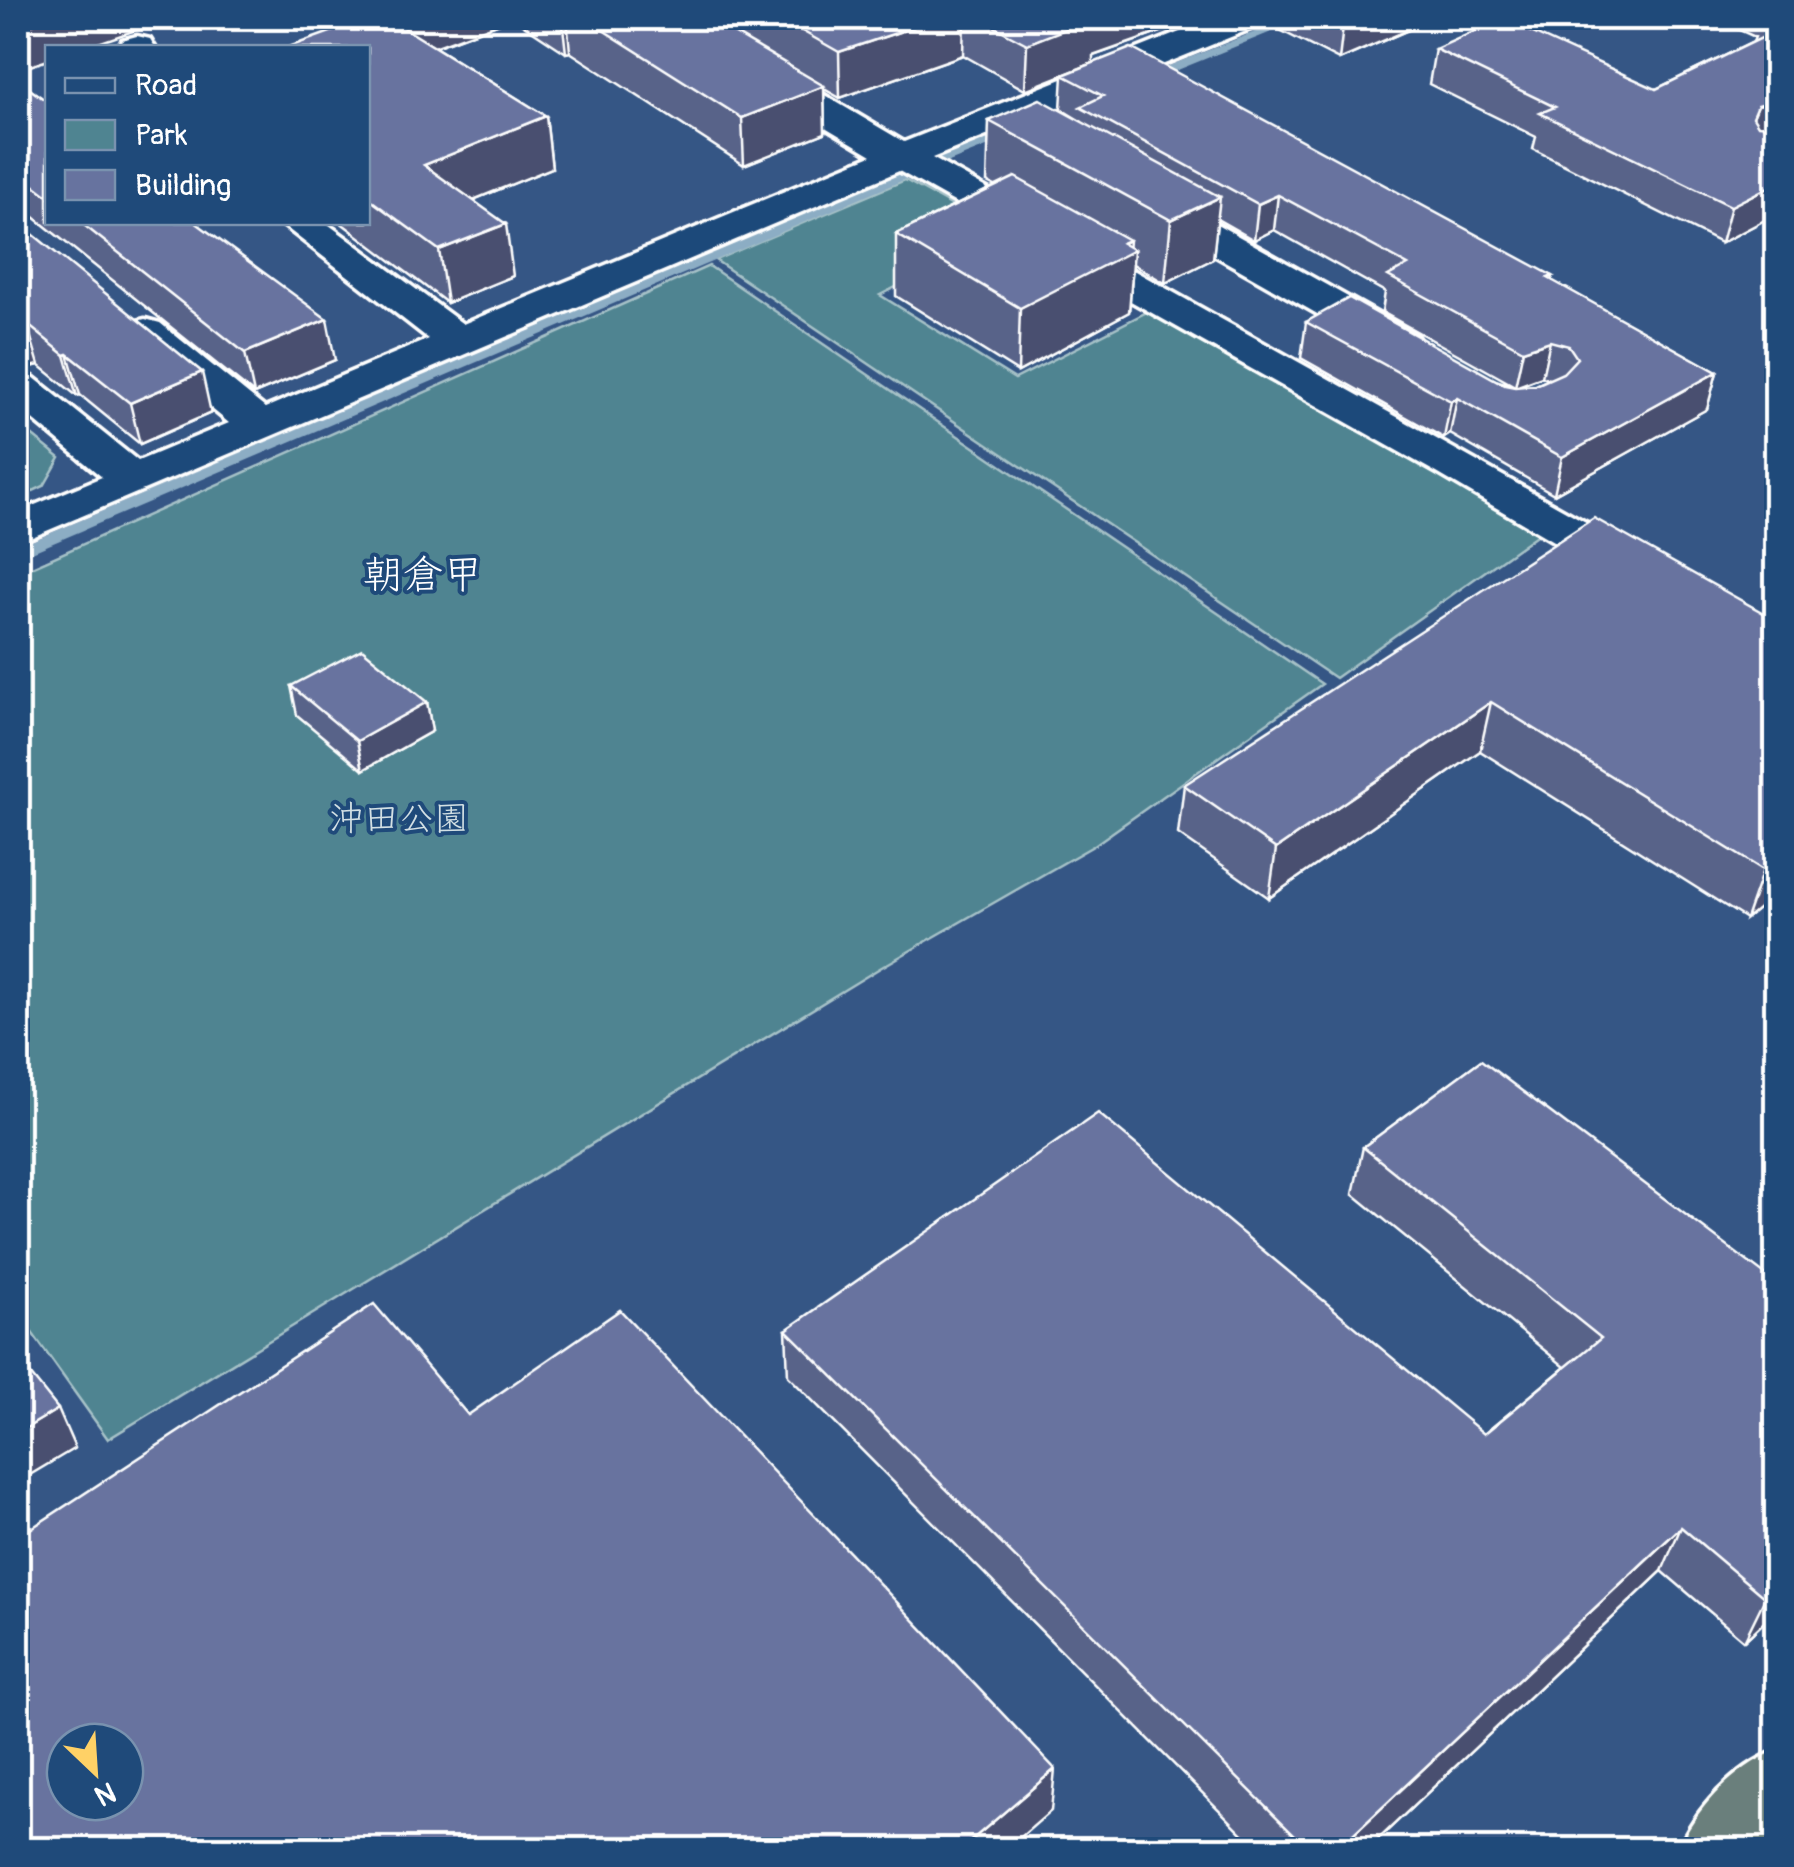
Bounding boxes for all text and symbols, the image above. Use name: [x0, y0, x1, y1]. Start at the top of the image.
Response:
legend: [45, 45, 370, 225]
text: Road: [135, 67, 197, 104]
text: Park: [135, 117, 188, 154]
text: Building: [135, 167, 231, 204]
district label: 朝倉甲: [363, 551, 483, 600]
park label: 沖田公園: [329, 797, 469, 841]
north arrow: [45, 1722, 145, 1822]
text: N: [89, 1773, 121, 1813]

